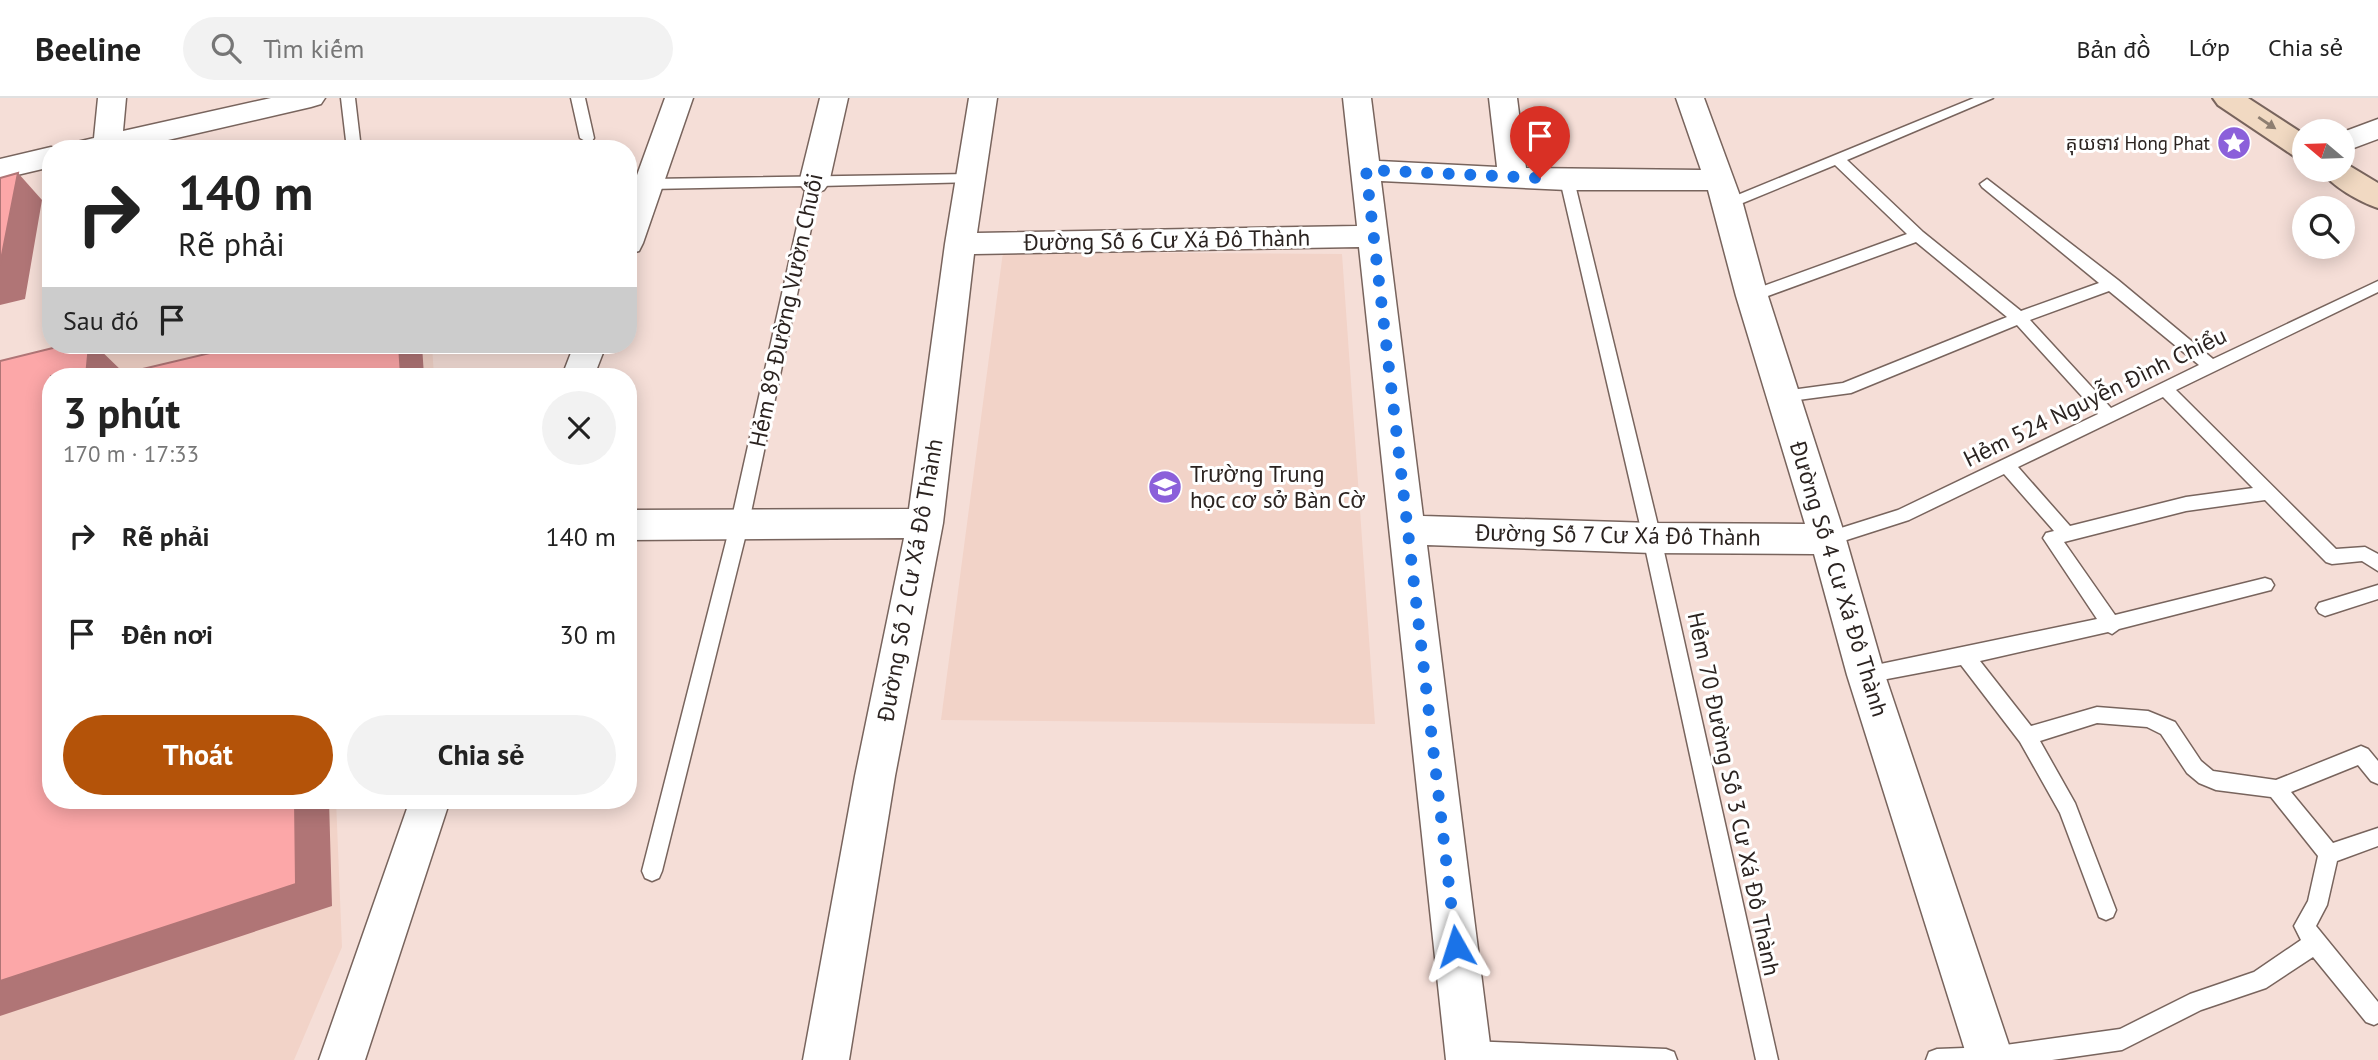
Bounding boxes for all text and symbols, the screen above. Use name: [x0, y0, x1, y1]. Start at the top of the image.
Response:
search box: [183, 17, 673, 80]
text: Beeline: [35, 27, 141, 70]
icon: search: [207, 29, 245, 67]
text: Tìm kiếm: [263, 32, 364, 65]
text: Lớp: [2189, 32, 2230, 63]
text: Chia sẻ: [2268, 32, 2343, 63]
text: Bản đồ: [2076, 34, 2151, 65]
pin: [1510, 106, 1570, 178]
one-way arrow: [2258, 116, 2276, 130]
icon: arrive: [1521, 117, 1559, 155]
north arrow: [2292, 119, 2356, 182]
map controls: [2292, 119, 2355, 259]
place icon: គុយទាវ Hong Phat: [2215, 124, 2253, 162]
place label: គុយទាវ Hong Phat: [2066, 131, 2211, 156]
text: 140 m: [178, 160, 313, 224]
icon: right: [63, 168, 154, 259]
street label: Hẻm 89 Đường Vườn Chuối: [742, 170, 829, 449]
button: search: [2292, 196, 2355, 259]
text: Rẽ phải: [178, 223, 285, 265]
street label: Đường Số 6 Cư Xá Đô Thành: [1022, 223, 1311, 257]
icon: arrive: [153, 301, 191, 339]
text: Sau đó: [63, 304, 139, 337]
street label: Hẻm 524 Nguyễn Ðình Chiểu: [1958, 320, 2231, 473]
text: 3 phút: [63, 385, 180, 440]
button: close: [542, 391, 616, 465]
street label: Ðường Số 2 Cư Xá Đô Thành: [870, 436, 949, 725]
street label: Ðường Số 4 Cư Xá Đô Thành: [1783, 437, 1895, 720]
text: 170 m · 17:33: [63, 439, 199, 468]
place label: Trường Trung học cơ sở Bàn Cờ: [1190, 459, 1366, 514]
school or university icon: Trường Trung học cơ sở Bàn Cờ: [1146, 468, 1184, 506]
icon: right: [63, 517, 101, 555]
street label: Đường Số 7 Cư Xá Đô Thành: [1474, 517, 1761, 551]
text: Rẽ phải: [122, 520, 209, 553]
text: 140 m: [545, 520, 616, 553]
street label: Hẻm 70 Ðường Số 3 Cư Xá Đô Thành: [1682, 609, 1787, 978]
icon: arrive: [63, 615, 101, 653]
text: Đến nơi: [122, 618, 213, 651]
text: 30 m: [560, 618, 616, 651]
button: Thoát: [63, 715, 333, 795]
button: Chia sẻ: [347, 715, 616, 795]
position arrow: [1419, 909, 1493, 983]

